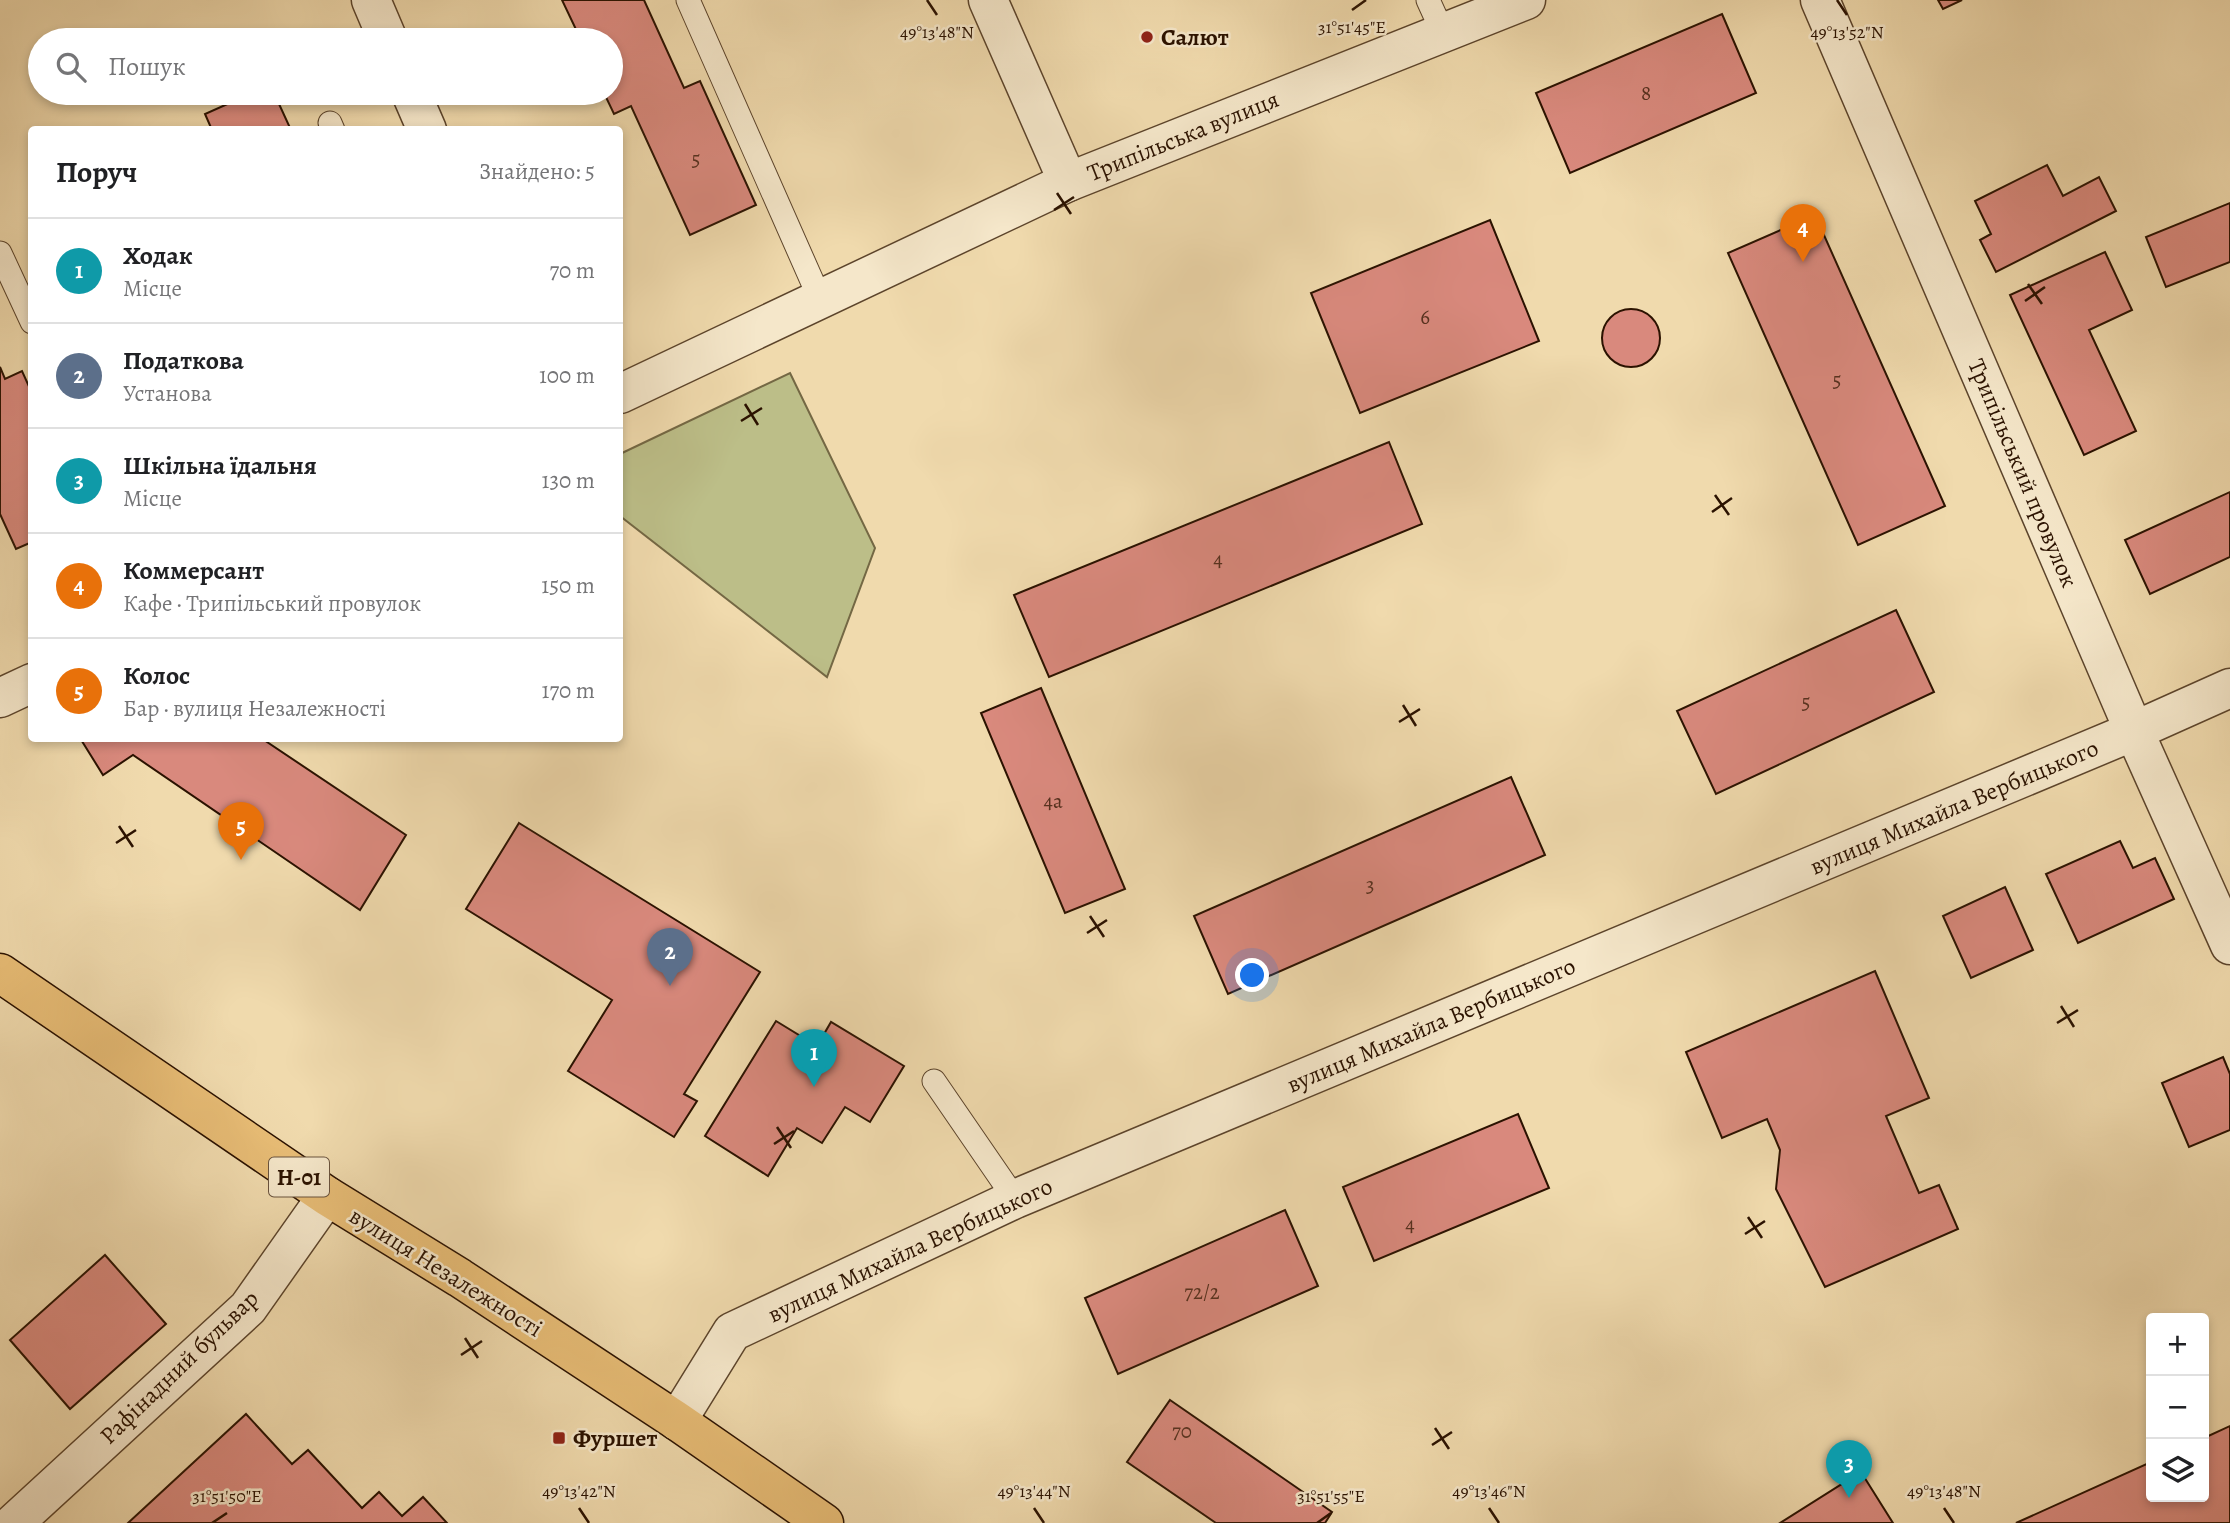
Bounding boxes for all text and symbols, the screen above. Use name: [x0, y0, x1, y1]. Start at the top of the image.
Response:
text: 31°51'45"E: [1318, 15, 1386, 39]
text: 49°13'48"N: [900, 20, 974, 44]
text: 49°13'52"N: [1810, 20, 1884, 44]
place label: Салют: [1161, 21, 1229, 53]
search box: [28, 28, 623, 105]
marker: Салют: [1139, 29, 1155, 45]
icon: search: [52, 48, 90, 86]
text: Пошук: [108, 49, 186, 84]
house number: 8: [1641, 79, 1651, 107]
street label: Трипільська вулиця: [1083, 83, 1283, 189]
house number: 5: [691, 145, 701, 173]
text: Поруч: [56, 152, 137, 192]
text: Знайдено: 5: [479, 156, 595, 187]
pin: 4: [1780, 204, 1826, 262]
text: Ходак: [123, 238, 193, 273]
text: 1: [75, 255, 83, 286]
text: 70 m: [549, 255, 595, 286]
text: Місце: [123, 273, 182, 304]
house number: 6: [1420, 303, 1430, 331]
text: Податкова: [123, 343, 244, 378]
street label: Трипільський провулок: [1960, 354, 2086, 592]
text: 2: [73, 360, 85, 391]
text: 100 m: [539, 360, 595, 391]
house number: 5: [1832, 366, 1842, 394]
text: Установа: [123, 378, 212, 409]
text: Шкільна їдальня: [123, 448, 317, 483]
text: 3: [74, 465, 84, 496]
text: 130 m: [542, 465, 595, 496]
text: Місце: [123, 483, 182, 514]
house number: 4: [1213, 545, 1223, 573]
text: Коммерсант: [123, 553, 264, 588]
text: 4: [74, 570, 84, 601]
text: 150 m: [541, 570, 595, 601]
text: Кафе · Трипільський провулок: [123, 588, 421, 619]
text: Колос: [123, 658, 190, 693]
text: 5: [74, 675, 84, 706]
text: 170 m: [542, 675, 595, 706]
house number: 5: [1801, 688, 1811, 716]
text: Бар · вулиця Незалежності: [123, 693, 386, 724]
street label: вулиця Михайла Вербицького: [1805, 732, 2103, 882]
house number: 4а: [1043, 787, 1063, 815]
pin: 5: [218, 802, 264, 860]
house number: 3: [1366, 871, 1374, 899]
pin: 2: [647, 928, 693, 986]
street label: вулиця Михайла Вербицького: [1282, 950, 1580, 1100]
your location: [1235, 958, 1269, 992]
pin: 1: [791, 1029, 837, 1087]
road number: Н-01: [269, 1158, 329, 1196]
street label: вулиця Михайла Вербицького: [762, 1170, 1058, 1330]
street label: вулиця Незалежності: [343, 1200, 549, 1344]
house number: 4: [1405, 1210, 1415, 1238]
house number: 72/2: [1184, 1278, 1220, 1306]
street label: Рафінадний бульвар: [93, 1283, 265, 1451]
map controls: [2146, 1313, 2209, 1502]
button: +: [2146, 1313, 2209, 1376]
button: −: [2146, 1376, 2209, 1439]
house number: 70: [1172, 1417, 1192, 1445]
place label: Фуршет: [573, 1422, 657, 1454]
marker: Фуршет: [551, 1430, 567, 1446]
button: layers: [2146, 1439, 2209, 1502]
pin: 3: [1826, 1440, 1872, 1498]
text: 49°13'42"N: [542, 1479, 616, 1503]
text: 49°13'44"N: [997, 1479, 1071, 1503]
text: 49°13'46"N: [1452, 1479, 1526, 1503]
text: 49°13'48"N: [1907, 1479, 1981, 1503]
text: 31°51'50"E: [192, 1484, 262, 1508]
text: 31°51'55"E: [1297, 1484, 1365, 1508]

